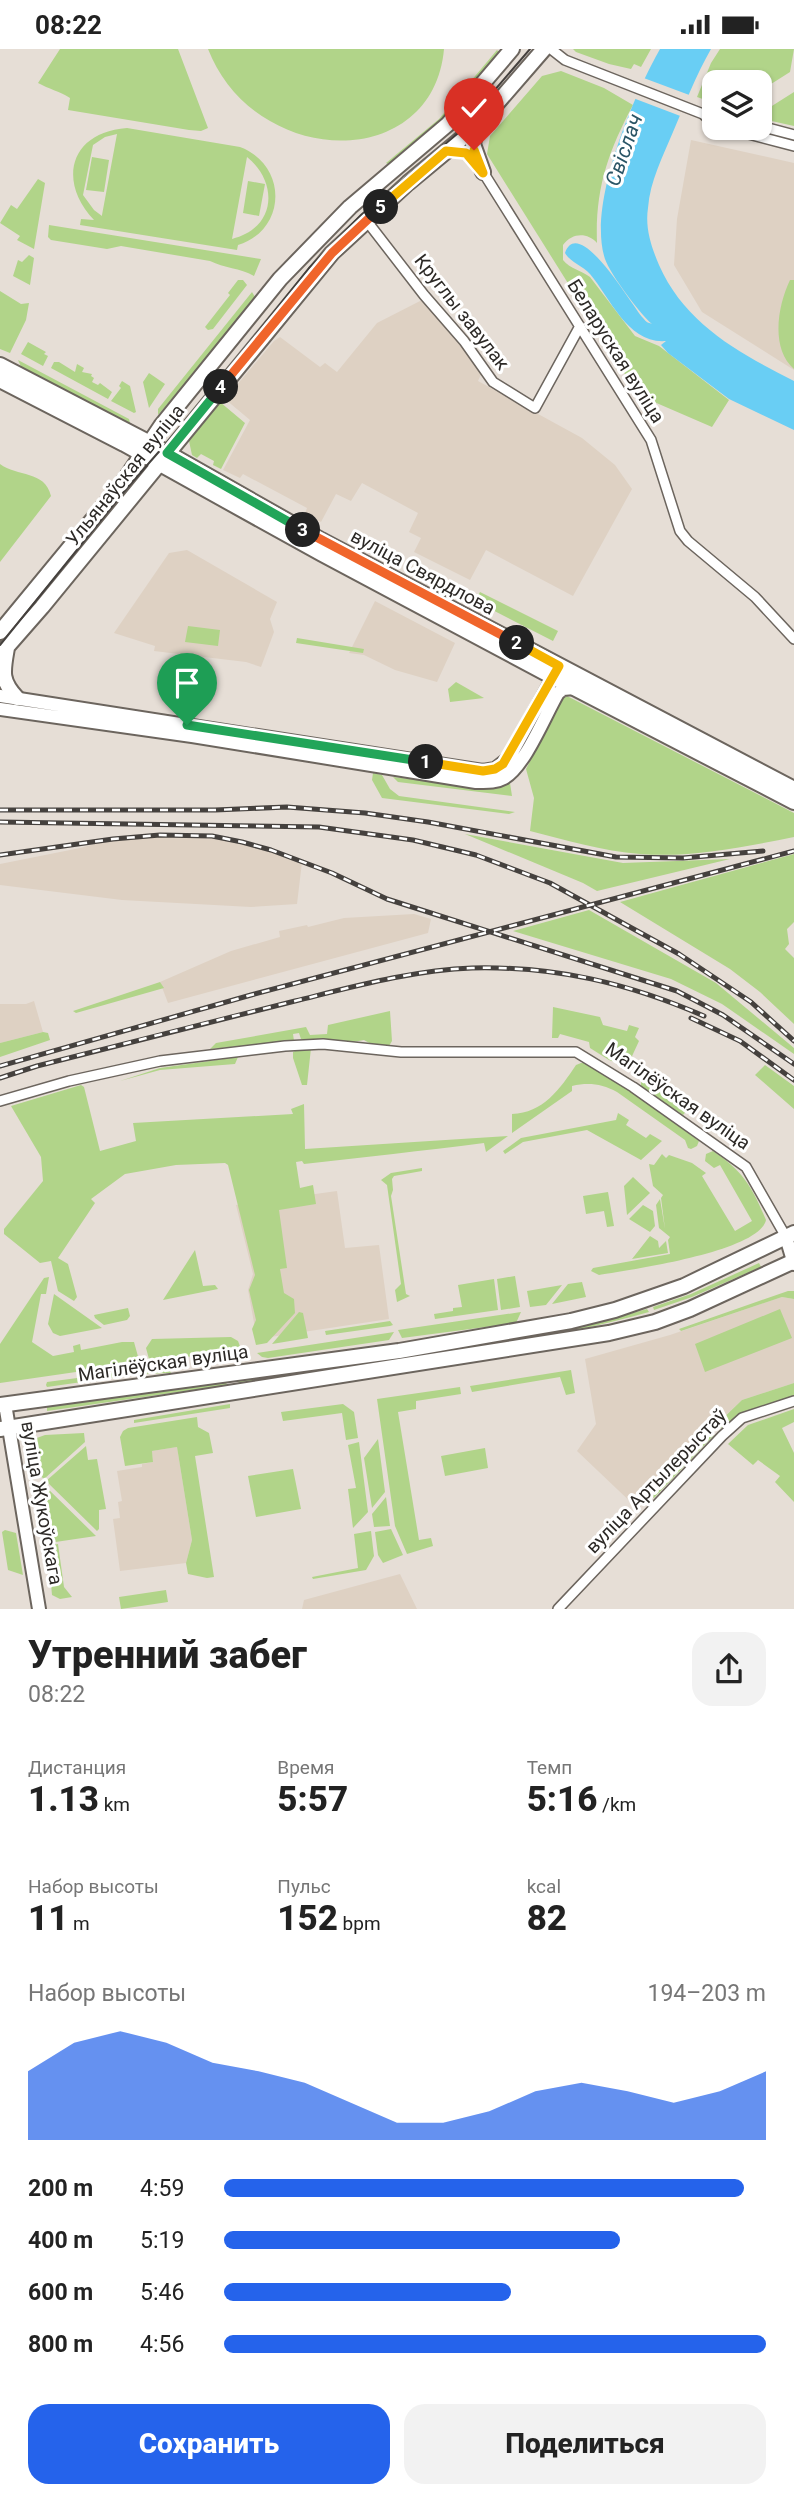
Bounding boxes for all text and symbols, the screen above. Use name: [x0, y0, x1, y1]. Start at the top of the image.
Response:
text: 08:22: [35, 10, 102, 40]
map controls: [702, 70, 772, 140]
button: layers: [702, 70, 772, 140]
pin: [444, 78, 504, 150]
icon: check: [455, 89, 493, 127]
water label: Свіслач: [601, 111, 647, 189]
pin: 5: [364, 189, 398, 225]
text: 5: [375, 195, 386, 218]
street label: Круглы завулак: [410, 250, 515, 375]
street label: Беларуская вуліца: [563, 275, 669, 427]
pin: 4: [204, 369, 238, 405]
text: 4: [215, 375, 226, 398]
street label: Ульянаўская вуліца: [61, 400, 189, 550]
pin: 3: [286, 512, 320, 547]
text: 3: [297, 518, 308, 541]
street label: вуліца Свярдлова: [347, 524, 499, 620]
pin: 2: [500, 625, 534, 661]
text: 2: [511, 631, 522, 654]
pin: [157, 653, 217, 725]
icon: arrive: [168, 664, 206, 702]
pin: 1: [408, 745, 444, 779]
text: 1: [420, 750, 431, 773]
street label: Магілёўская вуліца: [601, 1037, 755, 1155]
street label: Магілёўская вуліца: [76, 1340, 250, 1386]
street label: вуліца Артылерыстаў: [581, 1404, 731, 1558]
street label: вуліца Жукоўскага: [16, 1419, 68, 1587]
button: share: [692, 1632, 766, 1706]
text: Утренний забег: [28, 1633, 307, 1677]
text: 08:22: [28, 1681, 85, 1708]
text: Дистанция: [28, 1756, 126, 1779]
text: Время: [277, 1756, 334, 1779]
text: Темп: [527, 1756, 572, 1779]
text: 1.13: [28, 1779, 99, 1820]
text: 5:57: [277, 1779, 348, 1820]
text: 5:16: [527, 1779, 597, 1820]
text: km: [99, 1793, 130, 1816]
text: /km: [597, 1793, 636, 1816]
text: Набор высоты: [28, 1875, 159, 1898]
text: Пульс: [277, 1875, 331, 1898]
text: kcal: [527, 1875, 561, 1898]
text: 11: [28, 1898, 68, 1939]
text: 152: [277, 1898, 338, 1939]
text: 82: [527, 1898, 567, 1939]
text: m: [68, 1912, 90, 1935]
text: bpm: [338, 1912, 381, 1935]
text: Набор высоты: [28, 1980, 186, 2007]
text: 194–203 m: [647, 1980, 766, 2007]
text: 200 m: [28, 2175, 93, 2202]
text: 4:59: [140, 2175, 184, 2202]
text: 400 m: [28, 2227, 93, 2254]
text: 5:19: [140, 2227, 184, 2254]
text: 600 m: [28, 2279, 93, 2306]
text: 5:46: [140, 2279, 184, 2306]
text: 800 m: [28, 2331, 93, 2358]
text: 4:56: [140, 2331, 184, 2358]
button: Сохранить: [28, 2404, 390, 2484]
button: Поделиться: [404, 2404, 766, 2484]

